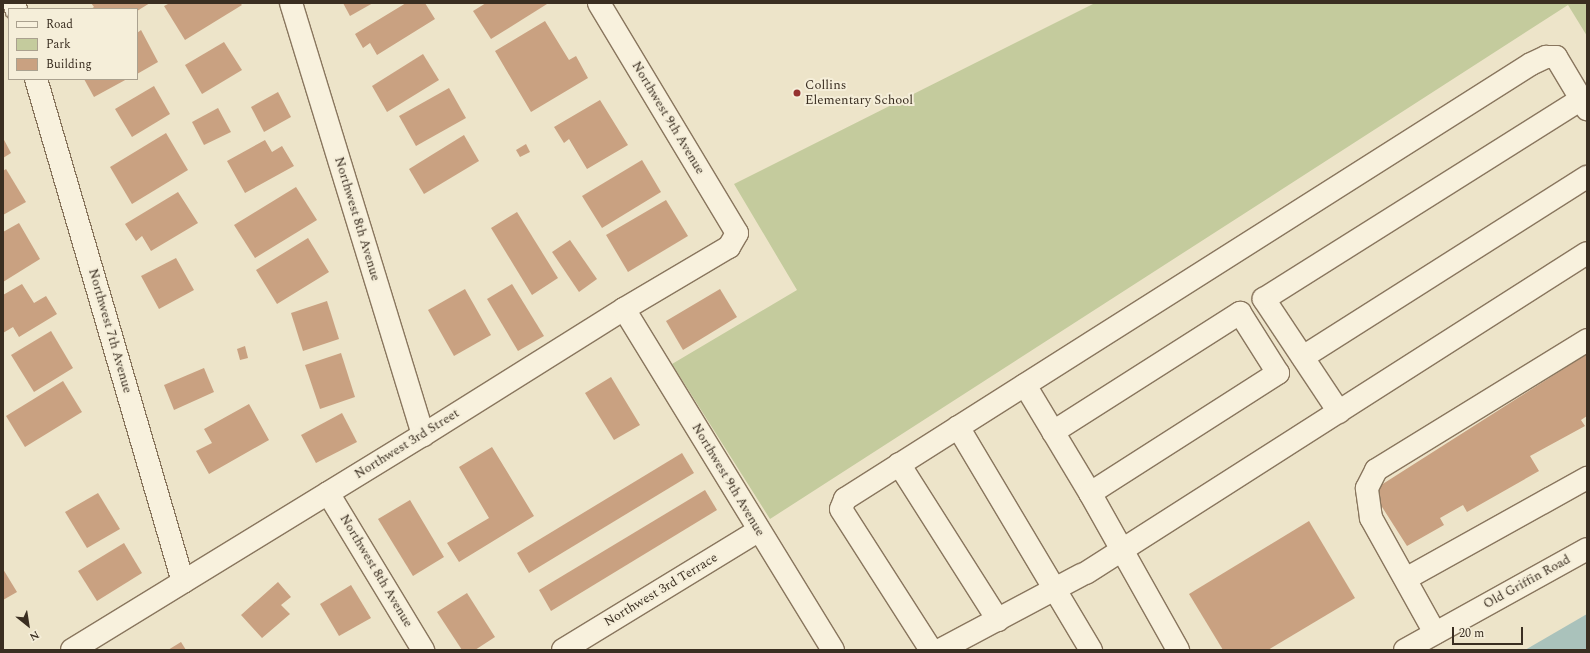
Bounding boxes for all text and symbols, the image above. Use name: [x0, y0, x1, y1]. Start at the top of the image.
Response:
legend: [8, 8, 138, 80]
text: Road: [46, 15, 73, 34]
text: Park: [46, 35, 71, 54]
text: Building: [46, 55, 92, 74]
street label: Northwest 9th Avenue: [628, 59, 708, 177]
place label: Collins Elementary School: [805, 78, 913, 109]
marker: Collins Elementary School: [792, 88, 802, 98]
street label: Northwest 8th Avenue: [331, 155, 383, 283]
street label: Northwest 7th Avenue: [85, 267, 135, 395]
street label: Northwest 3rd Street: [352, 406, 462, 482]
street label: Northwest 9th Avenue: [688, 421, 768, 539]
street label: Northwest 8th Avenue: [336, 512, 416, 630]
street label: Northwest 3rd Terrace: [601, 550, 721, 630]
street label: Old Griffin Road: [1481, 552, 1573, 612]
north arrow: [8, 605, 48, 645]
scale bar: [1454, 619, 1525, 645]
text: 20 m: [1459, 624, 1484, 643]
text: N: [26, 626, 42, 645]

